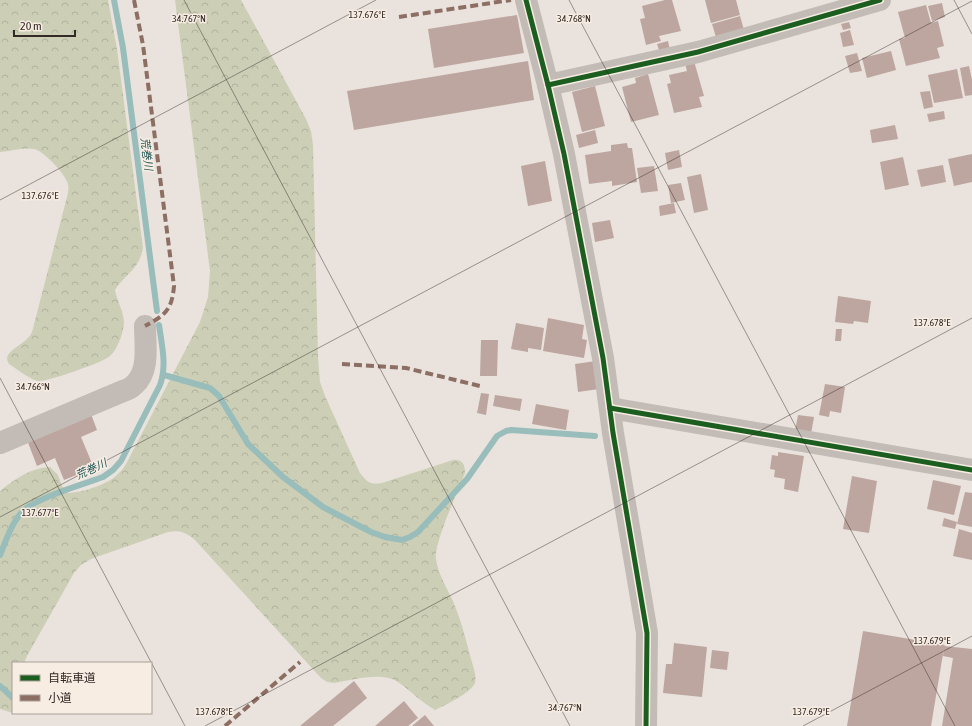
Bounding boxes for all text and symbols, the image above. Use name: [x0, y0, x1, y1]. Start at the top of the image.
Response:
text: 137.676°E: [349, 9, 386, 20]
scale bar: [14, 12, 75, 38]
text: 34.767°N: [172, 13, 206, 24]
text: 34.768°N: [557, 13, 591, 24]
text: 20 m: [20, 19, 42, 33]
water label: 荒巻川: [139, 137, 155, 172]
text: 137.676°E: [22, 190, 59, 201]
text: 137.678°E: [914, 317, 951, 328]
text: 34.766°N: [16, 381, 50, 392]
water label: 荒巻川: [74, 456, 109, 481]
text: 137.677°E: [22, 507, 59, 518]
text: 137.679°E: [914, 635, 951, 646]
legend: [12, 662, 152, 714]
text: 自転車道: [48, 671, 96, 685]
text: 小道: [48, 691, 72, 705]
text: 34.767°N: [548, 702, 582, 713]
text: 137.678°E: [196, 706, 233, 717]
text: 137.679°E: [793, 706, 830, 717]

